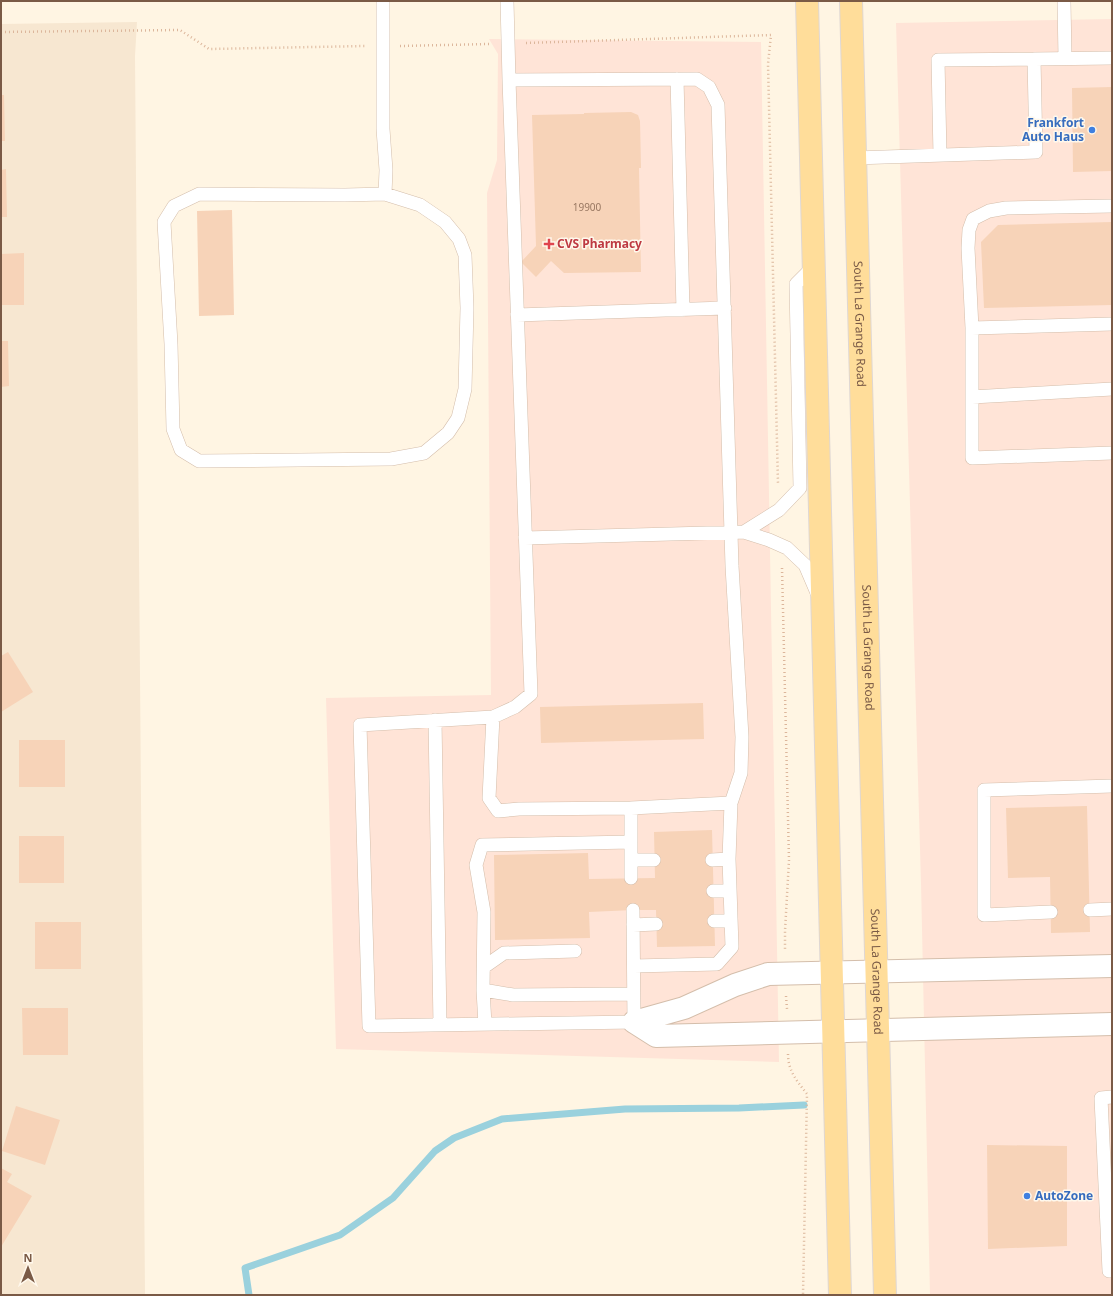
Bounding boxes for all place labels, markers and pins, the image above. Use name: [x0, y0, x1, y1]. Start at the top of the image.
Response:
place label: Frankfort Auto Haus: [1022, 114, 1084, 145]
marker: Frankfort Auto Haus: [1087, 125, 1097, 135]
place label: CVS Pharmacy: [557, 235, 642, 252]
marker: CVS Pharmacy: [544, 239, 554, 249]
place label: AutoZone: [1035, 1187, 1093, 1204]
marker: AutoZone: [1022, 1191, 1032, 1201]

